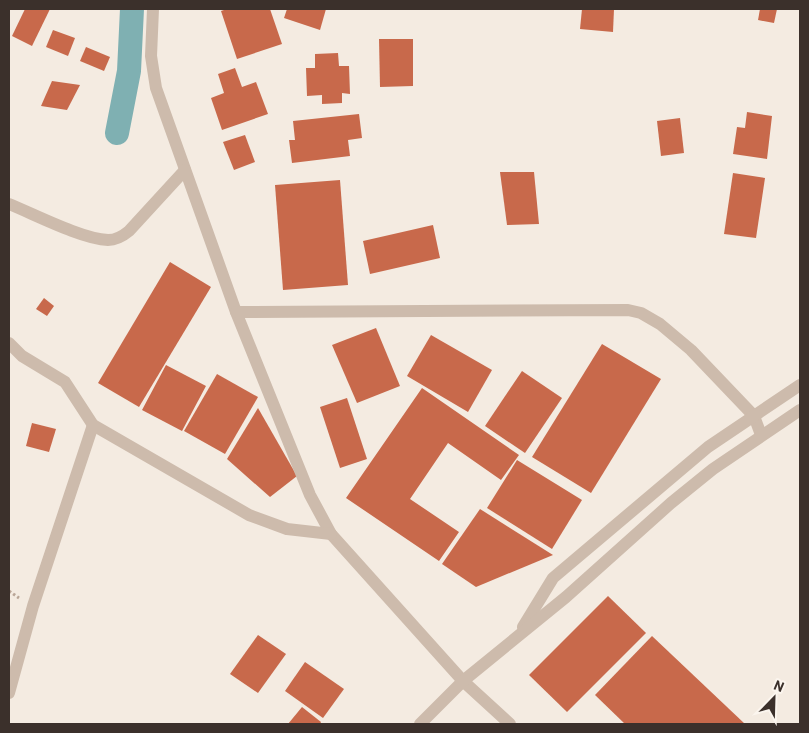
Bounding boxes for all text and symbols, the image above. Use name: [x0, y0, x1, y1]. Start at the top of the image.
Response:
north arrow: [749, 673, 799, 723]
text: N: [772, 676, 787, 695]

